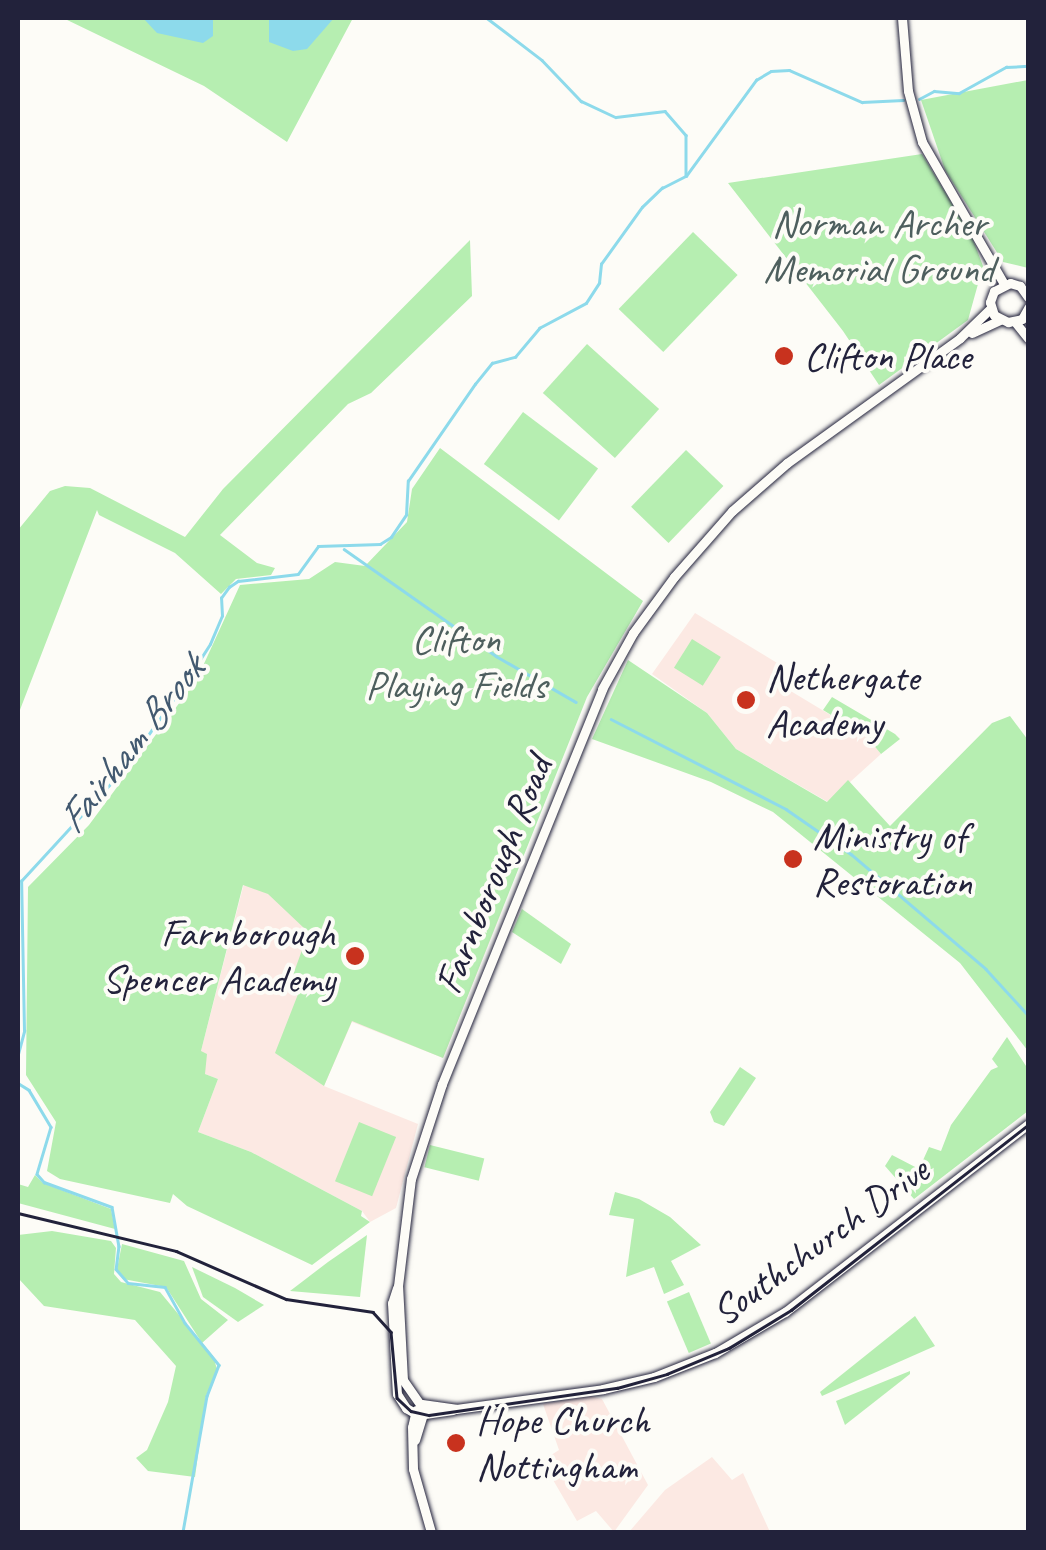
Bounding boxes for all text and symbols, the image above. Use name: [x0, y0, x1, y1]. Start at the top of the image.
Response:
park label: Norman Archer Memorial Ground: [764, 199, 994, 293]
place label: Clifton Place: [804, 332, 973, 380]
marker: Clifton Place: [773, 345, 795, 367]
park label: Clifton Playing Fields: [365, 615, 547, 709]
water label: Fairham Brook: [46, 646, 216, 844]
place label: Nethergate Academy: [766, 653, 919, 747]
marker: Nethergate Academy: [735, 689, 757, 711]
street label: Farnborough Road: [424, 750, 562, 1000]
place label: Ministry of Restoration: [813, 812, 972, 906]
marker: Ministry of Restoration: [782, 848, 804, 870]
place label: Farnborough Spencer Academy: [101, 909, 335, 1003]
marker: Farnborough Spencer Academy: [344, 945, 366, 967]
street label: Southchurch Drive: [702, 1146, 938, 1336]
place label: Hope Church Nottingham: [476, 1396, 651, 1490]
marker: Hope Church Nottingham: [445, 1432, 467, 1454]

